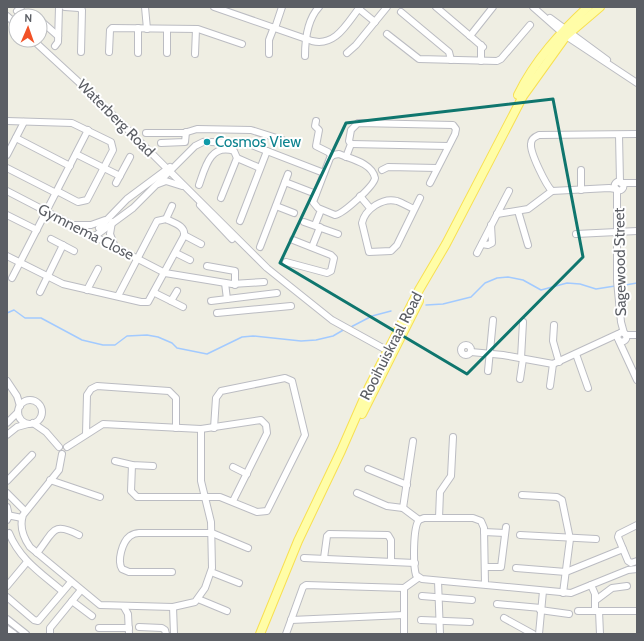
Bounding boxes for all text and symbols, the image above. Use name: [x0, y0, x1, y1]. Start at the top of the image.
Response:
north arrow: [8, 8, 48, 48]
text: N: [24, 11, 32, 25]
street label: Waterberg Road: [74, 76, 158, 160]
place label: Cosmos View: [215, 133, 301, 151]
marker: Cosmos View: [202, 137, 212, 147]
street label: Gymnema Close: [35, 200, 137, 264]
street label: Sagewood Street: [610, 208, 630, 316]
street label: Rooihuiskraal Road: [356, 289, 426, 403]

